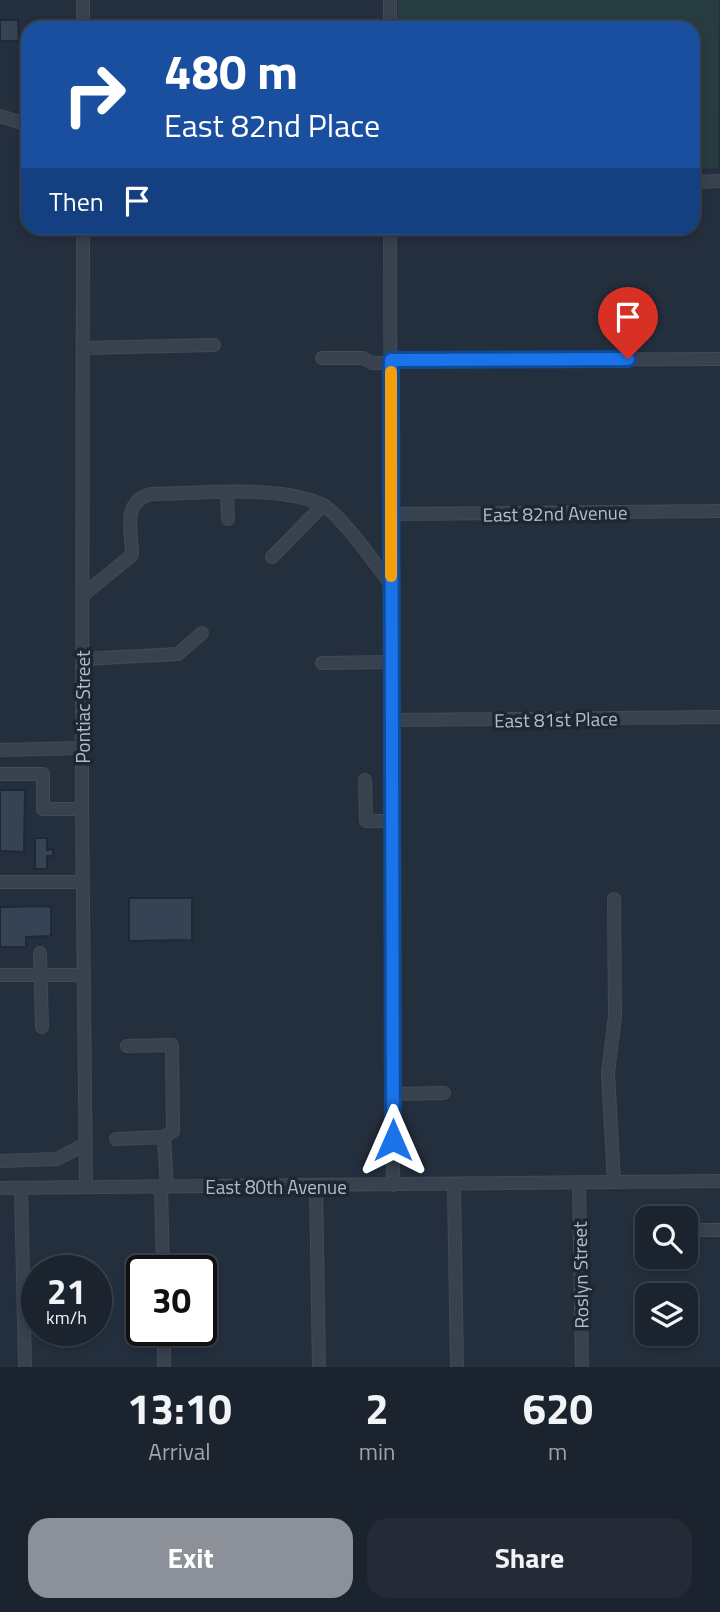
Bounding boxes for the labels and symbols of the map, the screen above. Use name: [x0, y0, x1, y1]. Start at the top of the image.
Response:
pin: [598, 287, 658, 359]
street label: East 82nd Avenue: [482, 497, 628, 529]
street label: Pontiac Street: [68, 650, 97, 764]
street label: East 81st Place: [494, 703, 618, 735]
position arrow: [356, 1103, 430, 1177]
street label: East 80th Avenue: [205, 1172, 347, 1201]
street label: Roslyn Street: [565, 1221, 595, 1329]
speed limit sign: 30: [126, 1255, 217, 1346]

